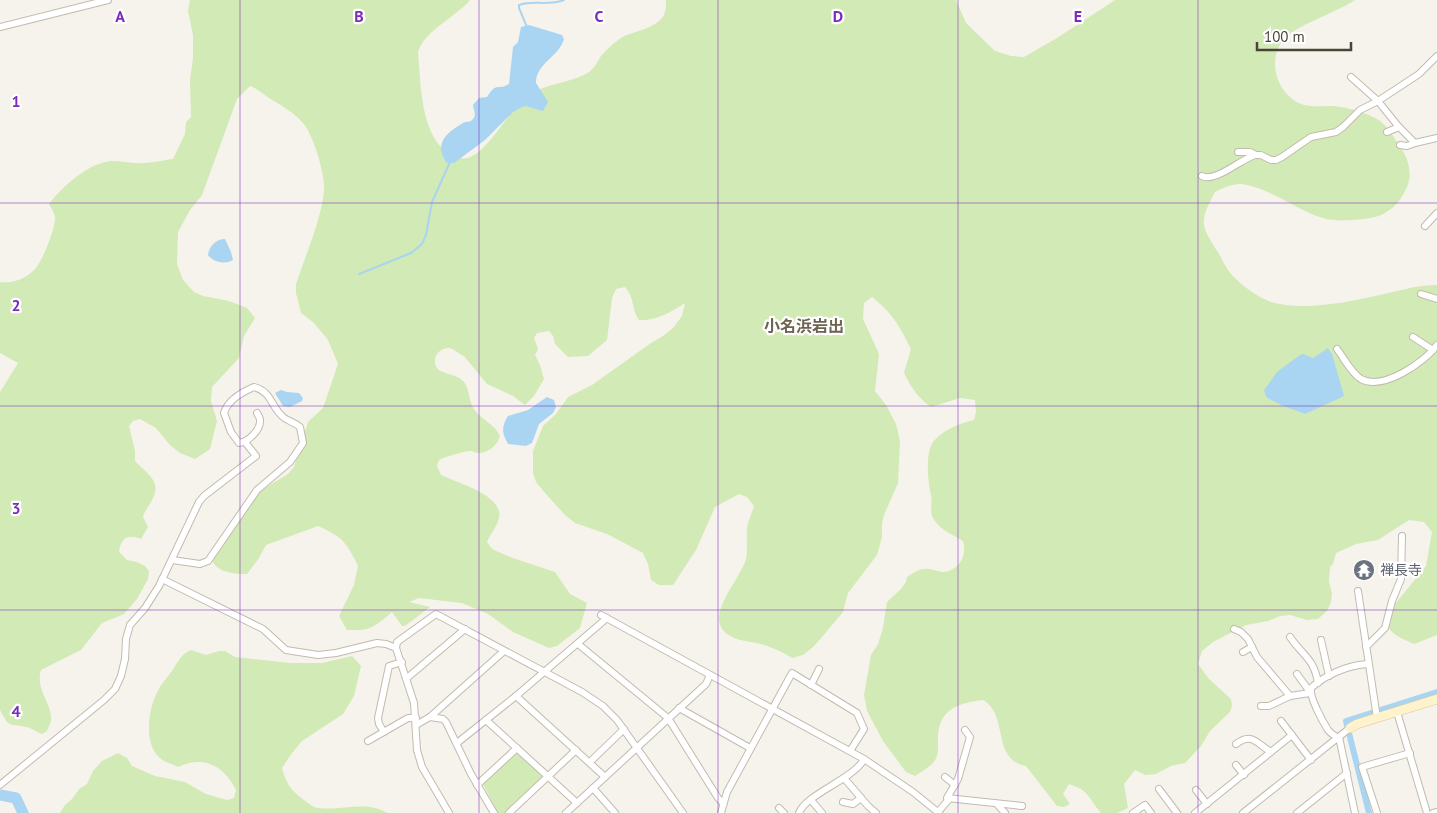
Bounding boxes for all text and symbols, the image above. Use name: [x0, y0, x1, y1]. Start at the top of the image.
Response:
text: A: [115, 6, 125, 26]
text: B: [354, 6, 364, 26]
text: C: [595, 6, 604, 26]
text: D: [833, 6, 843, 26]
text: E: [1074, 6, 1082, 26]
scale bar: [1257, 20, 1351, 52]
text: 100 m: [1264, 27, 1305, 46]
text: 1: [11, 91, 21, 111]
text: 2: [11, 295, 21, 315]
district label: 小名浜岩出: [764, 316, 844, 336]
text: 3: [11, 498, 21, 518]
temple icon: 禅長寺: [1352, 558, 1376, 582]
place label: 禅長寺: [1380, 561, 1422, 579]
text: 4: [11, 701, 21, 721]

